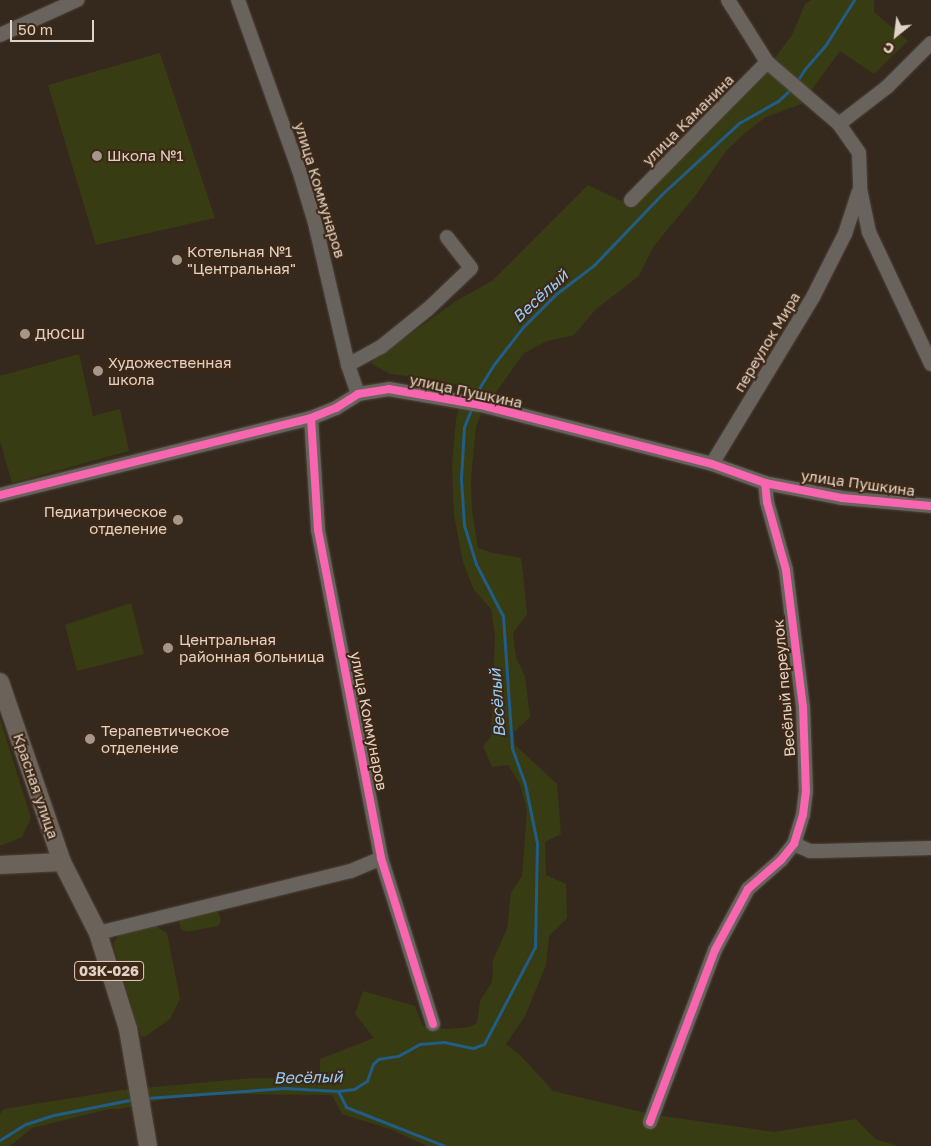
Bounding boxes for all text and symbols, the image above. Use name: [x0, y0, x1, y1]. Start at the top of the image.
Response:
scale bar: [12, 10, 96, 42]
north arrow: [871, 10, 921, 60]
text: 50 m: [18, 20, 53, 38]
text: С: [880, 39, 897, 58]
street label: улица Каманина: [639, 71, 737, 169]
street label: улица Коммунаров: [291, 120, 349, 260]
place label: Школа №1: [107, 147, 183, 165]
marker: Школа №1: [91, 150, 103, 162]
place label: Котельная №1 "Центральная": [187, 242, 296, 277]
marker: Котельная №1 "Центральная": [171, 254, 183, 266]
water label: Весёлый: [508, 266, 572, 326]
street label: переулок Мира: [730, 289, 804, 395]
place label: ДЮСШ: [35, 325, 85, 343]
marker: ДЮСШ: [19, 328, 31, 340]
place label: Художественная школа: [108, 353, 231, 388]
marker: Художественная школа: [92, 365, 104, 377]
street label: улица Пушкина: [408, 370, 524, 412]
street label: улица Пушкина: [800, 466, 916, 500]
place label: Педиатрическое отделение: [44, 502, 167, 537]
marker: Педиатрическое отделение: [171, 513, 185, 527]
street label: Весёлый переулок: [769, 619, 799, 757]
place label: Центральная районная больница: [179, 630, 325, 665]
marker: Центральная районная больница: [161, 641, 175, 655]
street label: улица Коммунаров: [347, 650, 391, 792]
water label: Весёлый: [485, 668, 509, 738]
place label: Терапевтическое отделение: [101, 721, 229, 756]
street label: Красная улица: [10, 731, 62, 841]
marker: Терапевтическое отделение: [83, 732, 97, 746]
road number: 03К-026: [74, 959, 144, 982]
water label: Весёлый: [274, 1067, 342, 1087]

